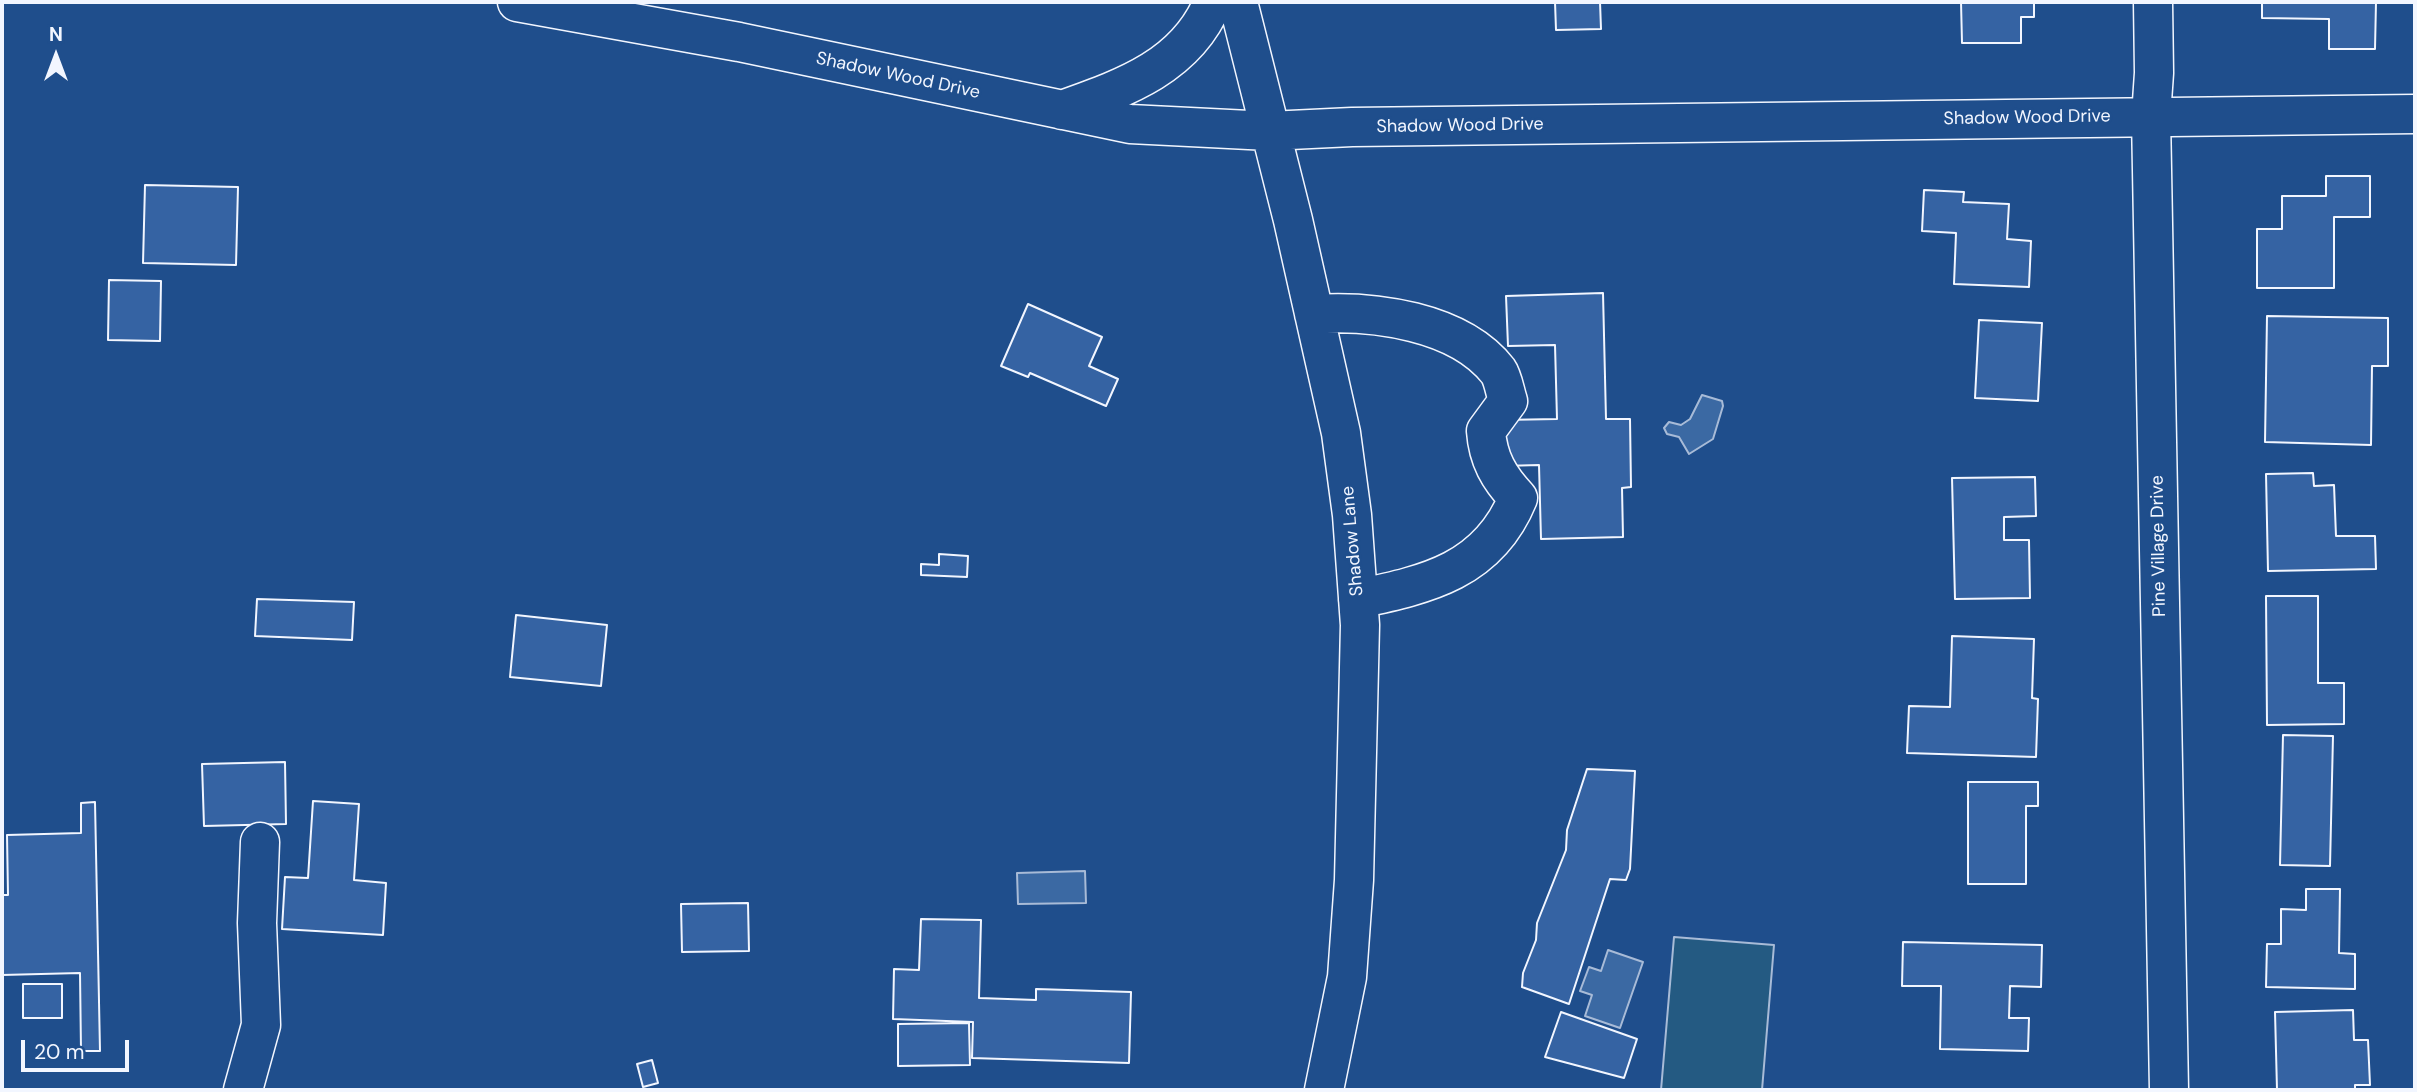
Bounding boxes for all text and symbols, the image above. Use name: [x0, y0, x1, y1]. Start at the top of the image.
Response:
north arrow: [21, 21, 91, 91]
text: N: [49, 22, 63, 47]
street label: Shadow Wood Drive: [814, 48, 982, 104]
street label: Shadow Wood Drive: [1943, 106, 2111, 130]
street label: Shadow Wood Drive: [1376, 114, 1544, 138]
street label: Pine Village Drive: [2147, 475, 2171, 617]
street label: Shadow Lane: [1337, 485, 1369, 597]
scale bar: [24, 1026, 133, 1070]
text: 20 m: [34, 1038, 85, 1066]

